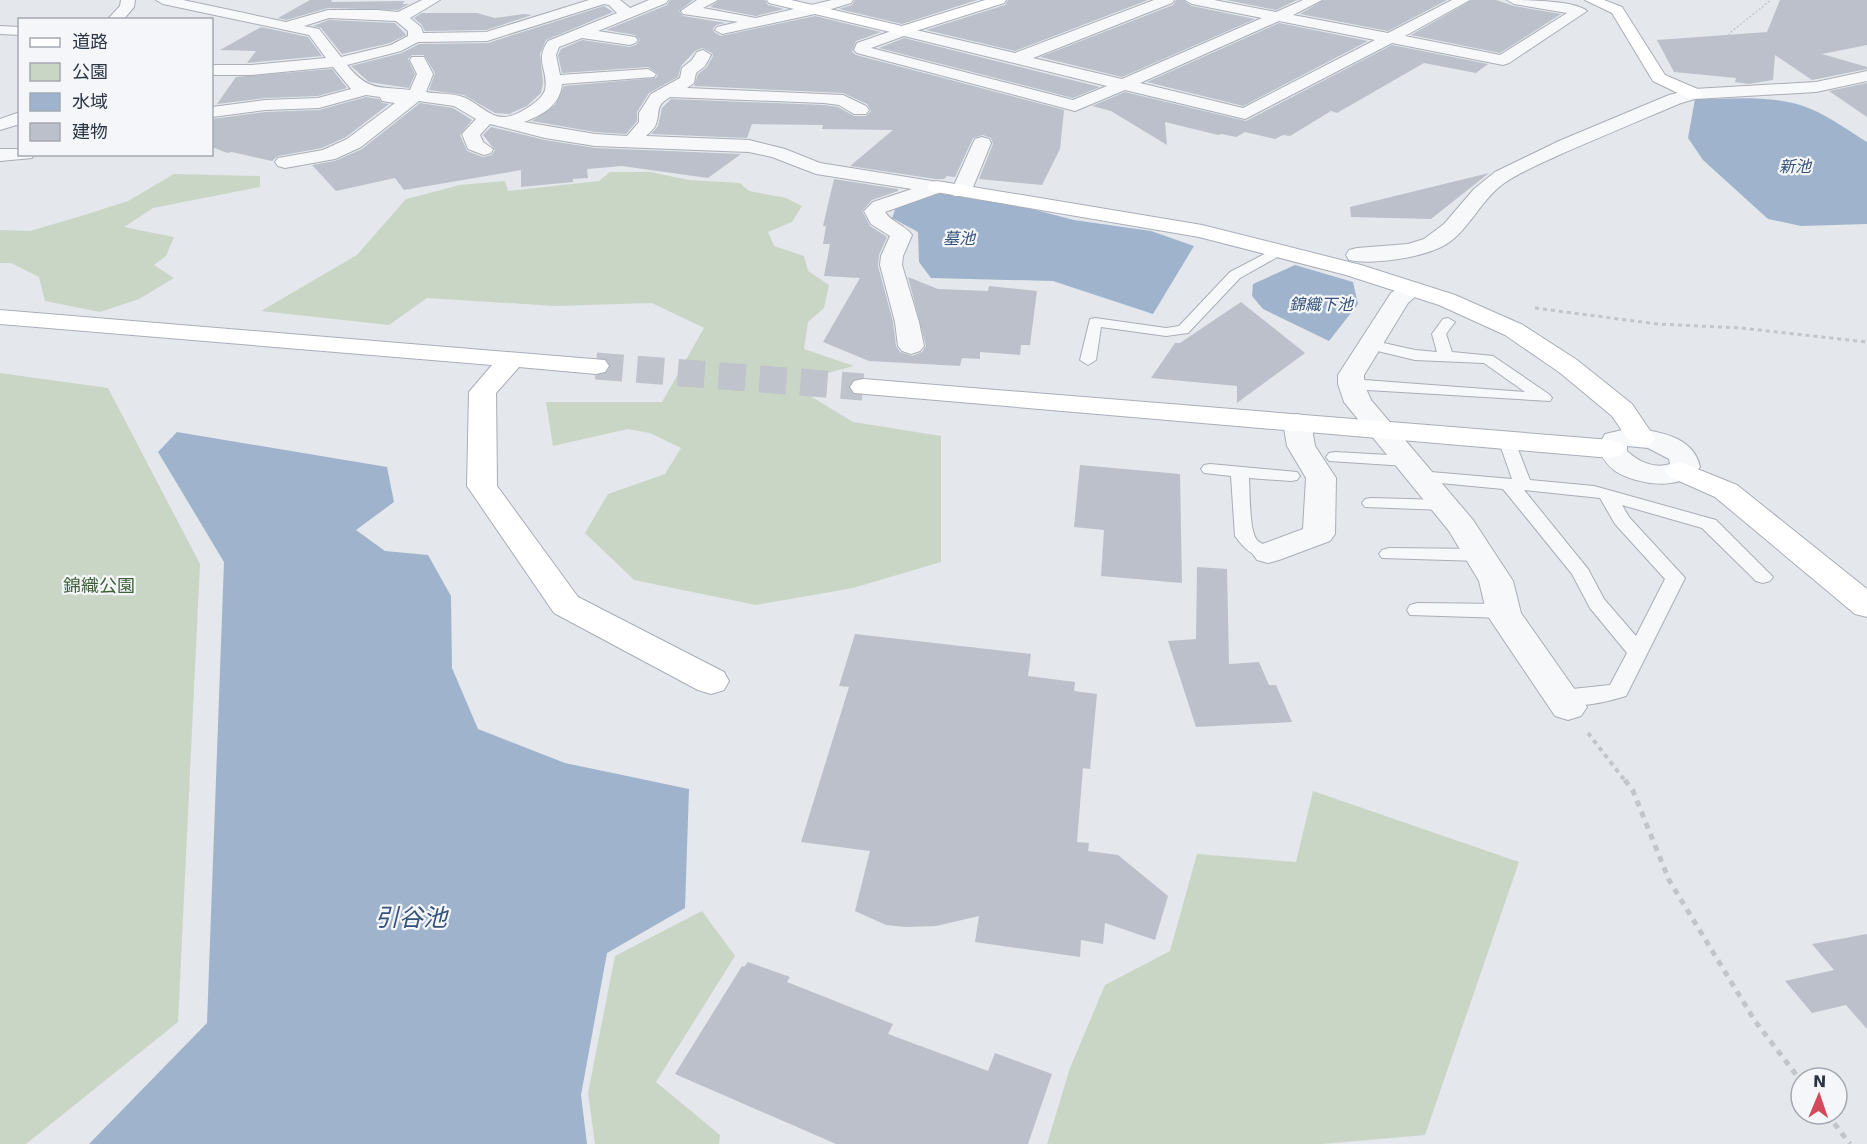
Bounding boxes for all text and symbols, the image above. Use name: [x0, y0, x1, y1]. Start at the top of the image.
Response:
legend: [18, 18, 213, 156]
text: 道路: [72, 31, 108, 52]
text: 公園: [72, 61, 108, 82]
text: 水域: [72, 91, 108, 112]
text: 建物: [72, 121, 108, 142]
water label: 新池: [1779, 157, 1813, 176]
water label: 墓池: [943, 229, 977, 248]
water label: 錦織下池: [1289, 295, 1355, 314]
park label: 錦織公園: [63, 575, 135, 596]
water label: 引谷池: [375, 904, 449, 932]
north arrow: [1789, 1066, 1849, 1126]
text: N: [1812, 1072, 1827, 1091]

